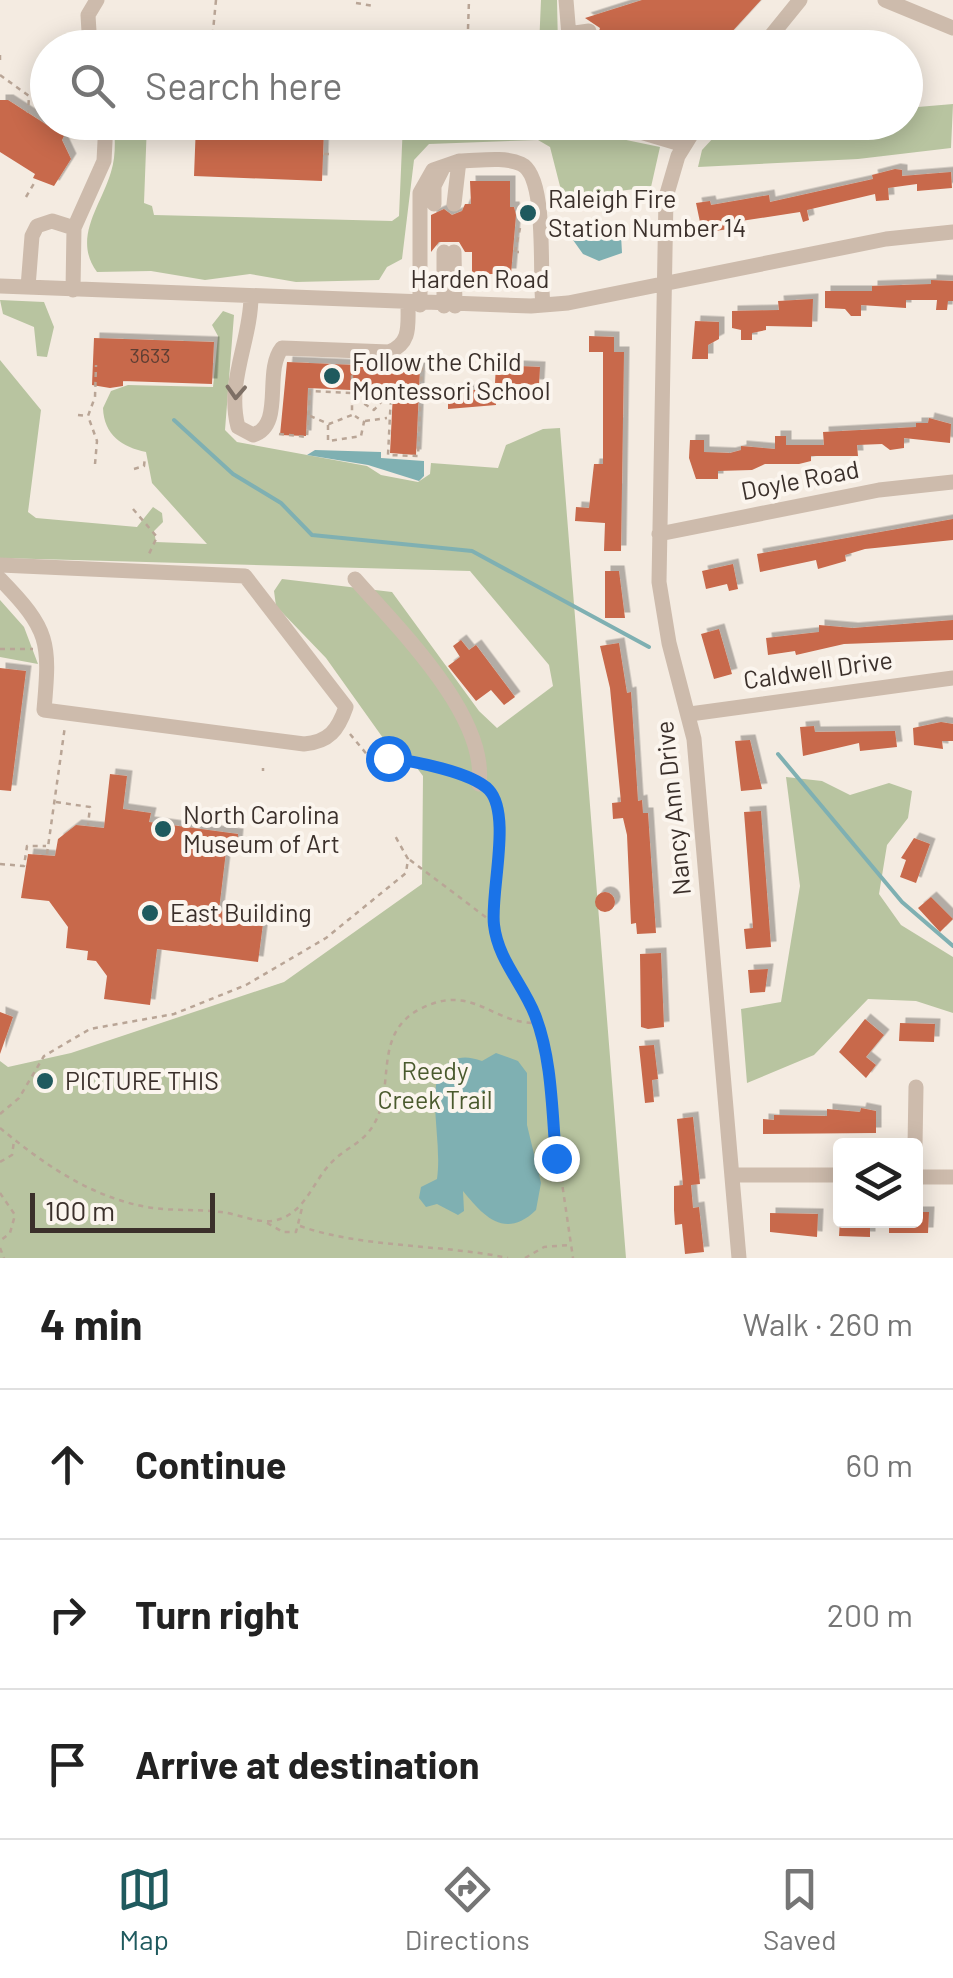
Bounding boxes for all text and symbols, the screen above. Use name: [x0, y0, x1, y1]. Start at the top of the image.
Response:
search box: [30, 30, 923, 140]
icon: search: [65, 58, 120, 113]
text: Search here: [145, 62, 343, 108]
place label: Raleigh Fire Station Number 14: [548, 183, 746, 242]
marker: Raleigh Fire Station Number 14: [517, 202, 539, 224]
street label: Harden Road: [411, 263, 549, 293]
house number: 3633: [129, 343, 171, 367]
place label: Follow the Child Montessori School: [352, 346, 550, 405]
marker: Follow the Child Montessori School: [321, 365, 343, 387]
one-way arrow: [226, 384, 247, 400]
street label: Doyle Road: [738, 453, 861, 505]
street label: Caldwell Drive: [741, 644, 894, 694]
street label: Nancy Ann Drive: [648, 719, 696, 897]
route start: [366, 736, 412, 782]
place label: North Carolina Museum of Art: [183, 799, 340, 858]
marker: North Carolina Museum of Art: [152, 818, 174, 840]
place label: East Building: [170, 897, 312, 927]
marker: East Building: [139, 902, 161, 924]
park label: Reedy Creek Trail: [377, 1055, 493, 1114]
place label: PICTURE THIS: [65, 1065, 219, 1095]
marker: PICTURE THIS: [34, 1070, 56, 1092]
route end: [534, 1136, 580, 1182]
map controls: [833, 1138, 923, 1228]
button: layers: [833, 1138, 923, 1228]
scale bar: [30, 1188, 215, 1232]
text: 100 m: [45, 1193, 115, 1227]
text: 4 min: [40, 1298, 143, 1348]
text: Walk · 260 m: [743, 1304, 913, 1342]
icon: ahead: [40, 1437, 95, 1492]
text: Continue: [135, 1441, 286, 1487]
text: 60 m: [846, 1445, 913, 1483]
icon: right: [40, 1587, 95, 1642]
text: Turn right: [135, 1591, 300, 1637]
text: 200 m: [827, 1595, 913, 1633]
icon: arrive: [40, 1737, 95, 1792]
text: Arrive at destination: [135, 1741, 480, 1787]
tab: Map: [117, 1862, 172, 1956]
tab: Directions: [405, 1862, 530, 1956]
tab: Saved: [763, 1862, 836, 1956]

